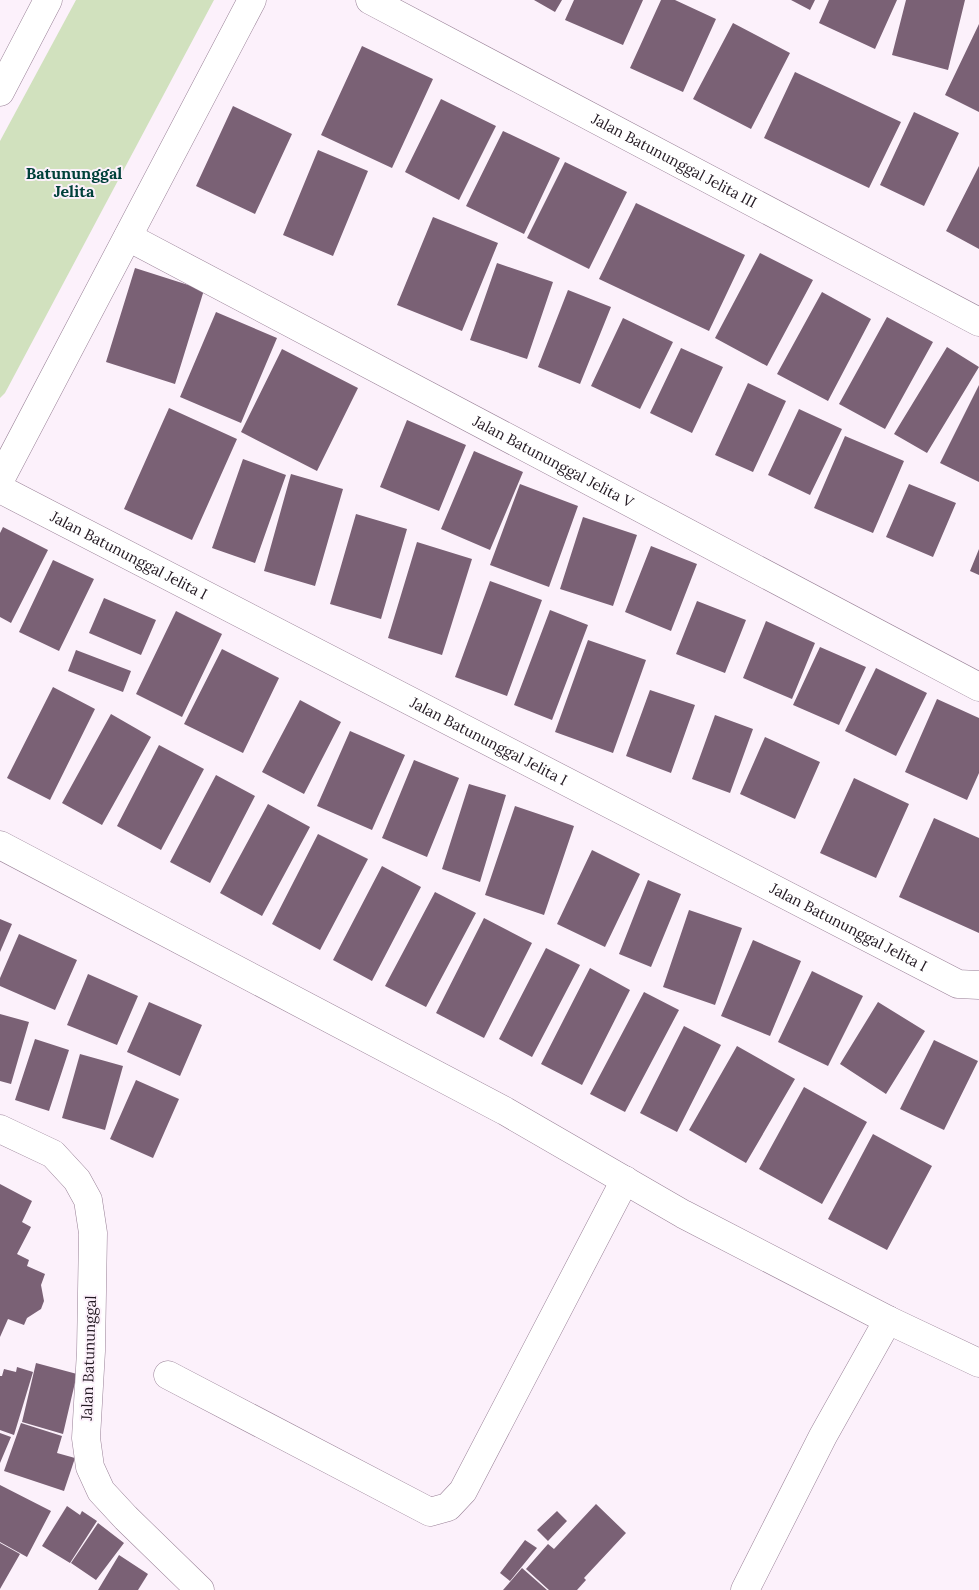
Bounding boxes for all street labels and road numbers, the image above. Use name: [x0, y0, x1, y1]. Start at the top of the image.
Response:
street label: Jalan Batununggal Jelita III: [588, 108, 760, 212]
street label: Jalan Batununggal Jelita V: [469, 411, 638, 512]
street label: Jalan Batununggal Jelita I: [47, 506, 211, 603]
street label: Jalan Batununggal Jelita I: [406, 692, 571, 789]
street label: Jalan Batununggal Jelita I: [766, 878, 930, 975]
street label: Jalan Batununggal: [77, 1295, 100, 1422]

